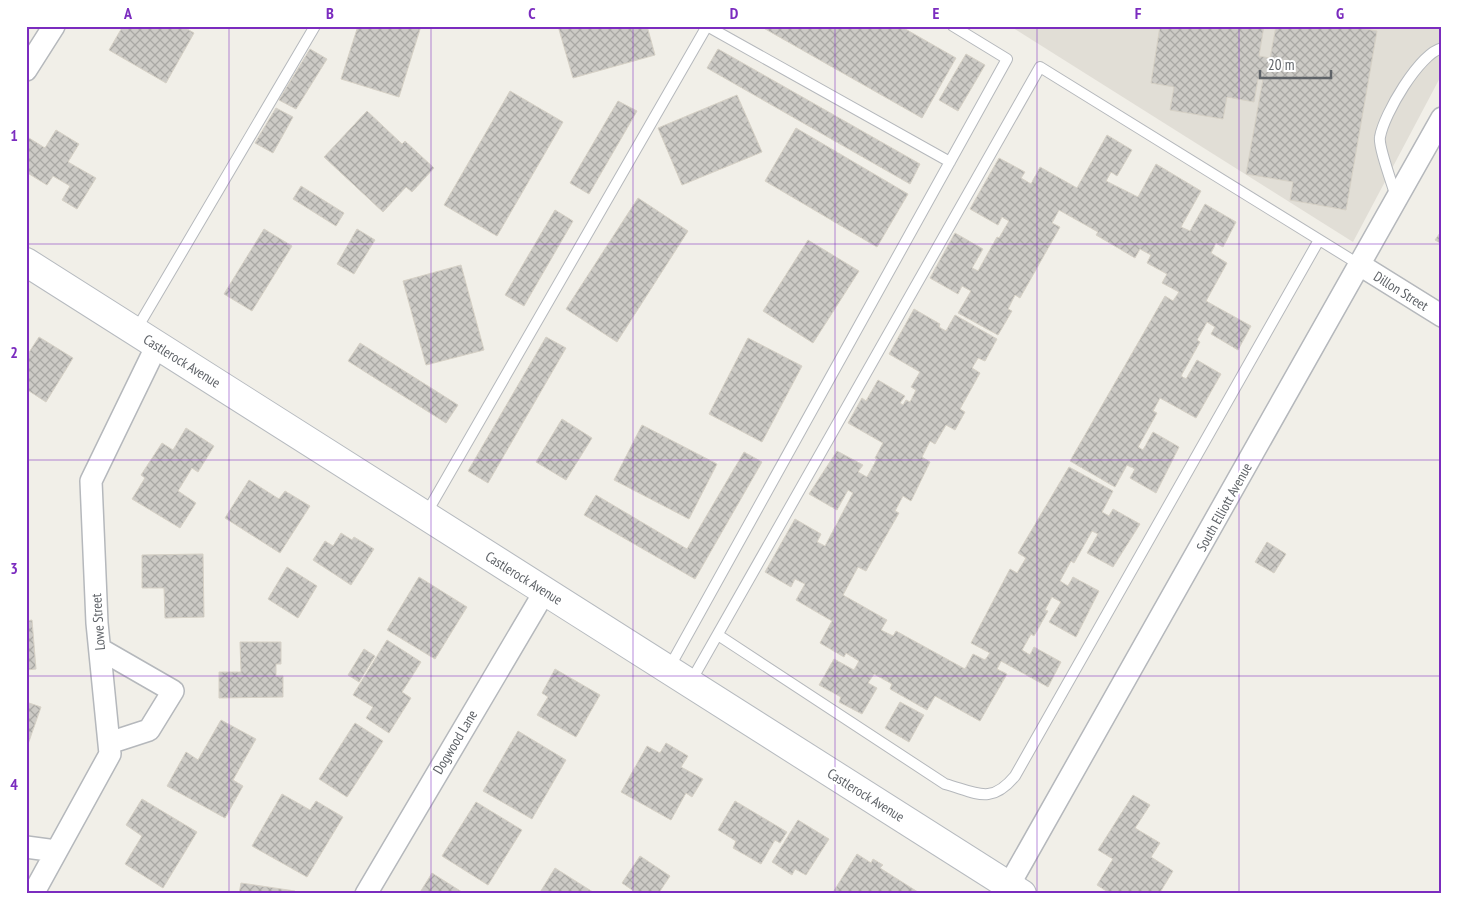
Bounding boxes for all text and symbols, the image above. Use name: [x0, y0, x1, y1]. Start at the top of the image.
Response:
text: A: [123, 3, 133, 23]
text: B: [326, 3, 334, 23]
text: C: [528, 3, 536, 23]
text: D: [730, 3, 739, 23]
text: E: [933, 3, 940, 23]
text: F: [1135, 3, 1142, 23]
text: G: [1336, 3, 1344, 23]
scale bar: [1260, 48, 1332, 80]
text: 20 m: [1268, 55, 1294, 74]
text: 1: [10, 125, 18, 145]
street label: Dillon Street: [1370, 267, 1432, 315]
street label: Castlerock Avenue: [140, 330, 224, 392]
text: 2: [10, 342, 18, 362]
street label: South Elliott Avenue: [1192, 459, 1256, 554]
street label: Castlerock Avenue: [482, 547, 566, 609]
text: 3: [10, 558, 18, 578]
street label: Lowe Street: [87, 593, 109, 651]
street label: Dogwood Lane: [429, 706, 481, 777]
street label: Castlerock Avenue: [824, 764, 908, 826]
text: 4: [10, 774, 18, 794]

